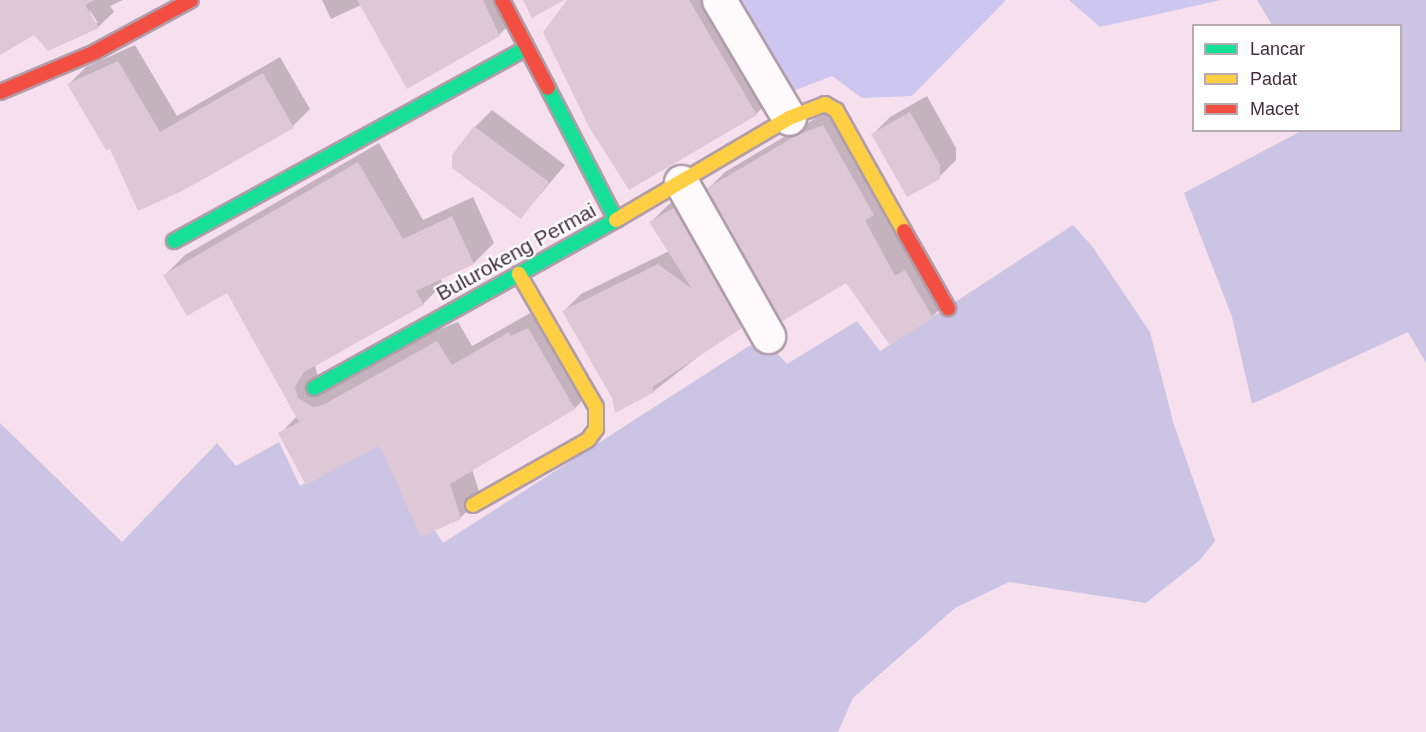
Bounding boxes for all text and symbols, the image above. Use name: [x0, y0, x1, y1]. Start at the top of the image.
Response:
legend: [1192, 24, 1402, 132]
text: Lancar: [1250, 39, 1305, 59]
text: Padat: [1250, 69, 1297, 89]
text: Macet: [1250, 99, 1299, 119]
street label: Bulurokeng Permai: [432, 198, 600, 306]

